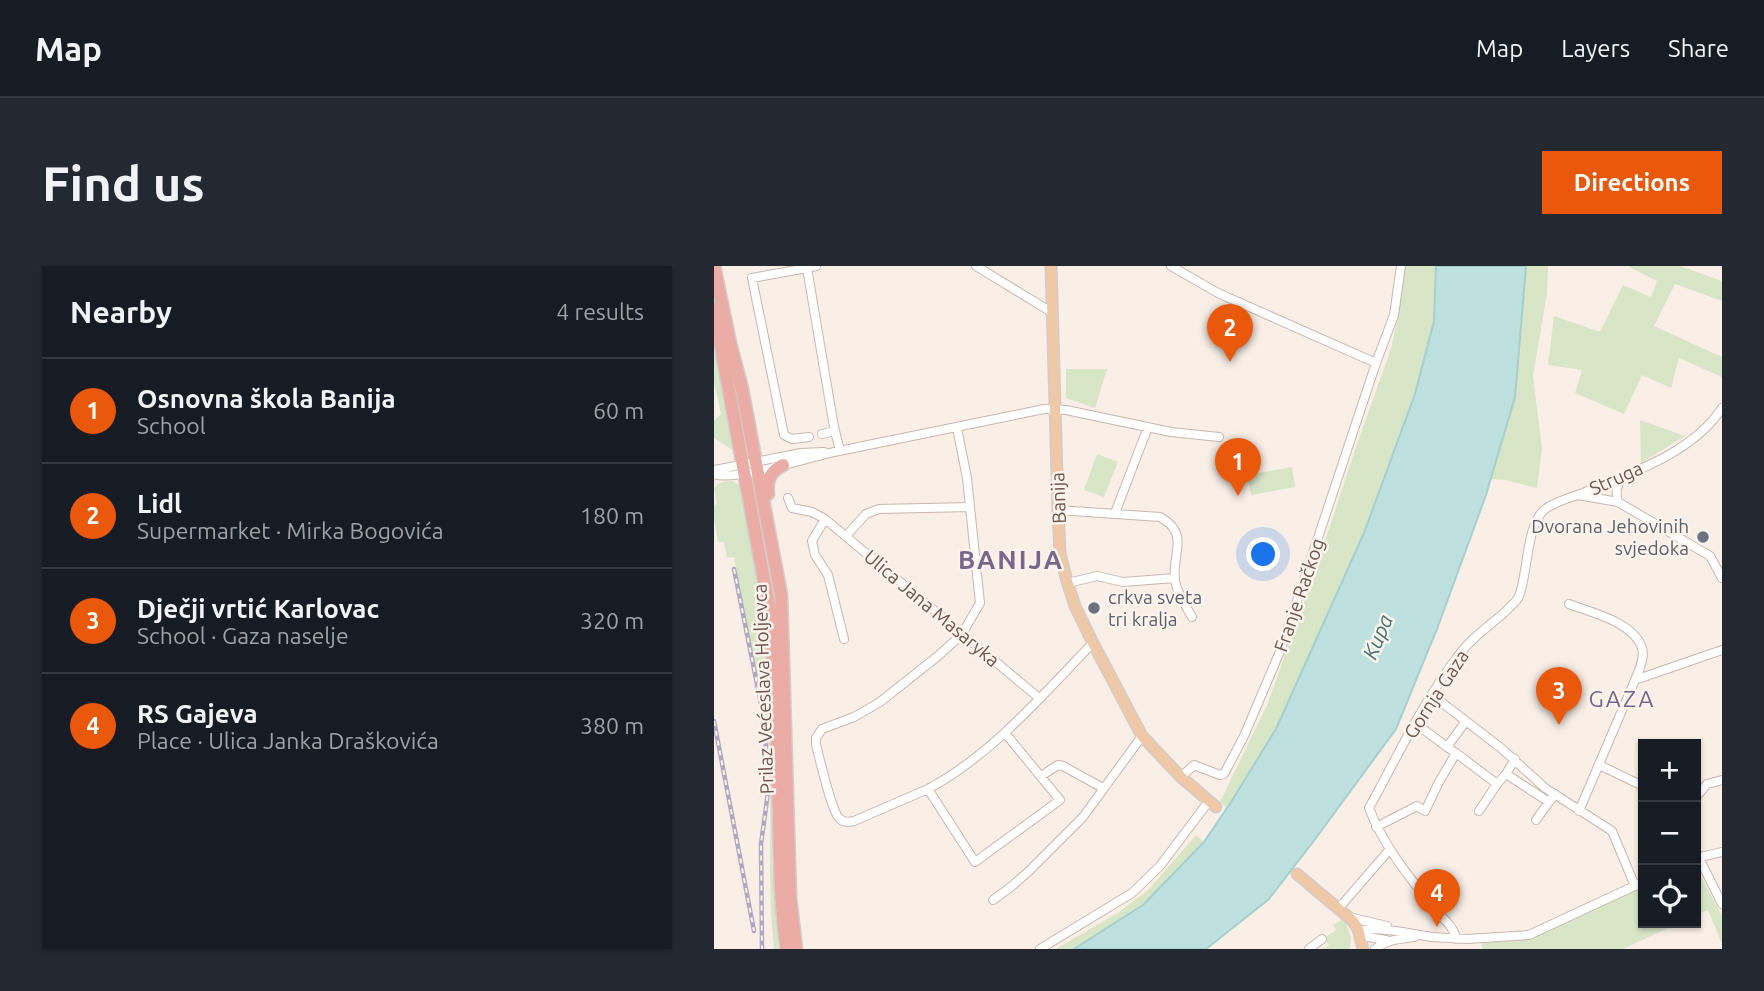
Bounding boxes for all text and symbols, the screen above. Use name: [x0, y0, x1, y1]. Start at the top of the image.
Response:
text: Map: [35, 30, 102, 67]
text: Map: [1476, 35, 1523, 62]
text: Layers: [1561, 35, 1630, 62]
text: Share: [1668, 35, 1729, 62]
button: Directions: [1542, 151, 1722, 214]
text: Find us: [42, 155, 205, 210]
text: Nearby: [70, 295, 172, 329]
text: 4 results: [556, 299, 644, 324]
pin: 2: [1207, 304, 1253, 362]
text: Osnovna škola Banija: [137, 384, 396, 413]
text: 1: [87, 398, 99, 423]
text: 60 m: [593, 398, 644, 423]
text: School: [137, 413, 206, 438]
pin: 1: [1215, 438, 1261, 496]
street label: Struga: [1586, 457, 1646, 499]
street label: Banija: [1046, 472, 1070, 524]
text: Lidl: [137, 489, 182, 518]
text: 2: [87, 503, 99, 528]
text: 180 m: [580, 503, 644, 528]
place label: Dvorana Jehovinih svjedoka: [1531, 515, 1689, 559]
text: Supermarket · Mirka Bogovića: [137, 518, 444, 543]
marker: Dvorana Jehovinih svjedoka: [1695, 529, 1711, 545]
street label: Franje Račkog: [1269, 535, 1329, 655]
your location: [1246, 537, 1280, 571]
street label: Ulica Jana Masaryka: [860, 545, 1004, 671]
district label: BANIJA: [958, 545, 1064, 574]
street label: Prilaz Većeslava Holjevca: [748, 583, 778, 795]
place label: crkva sveta tri kralja: [1108, 586, 1202, 630]
text: Dječji vrtić Karlovac: [137, 594, 379, 623]
marker: crkva sveta tri kralja: [1086, 600, 1102, 616]
text: 3: [87, 608, 99, 633]
text: 320 m: [580, 608, 644, 633]
water label: Kupa: [1357, 611, 1397, 663]
text: School · Gaza naselje: [137, 623, 349, 648]
street label: Gornja Gaza: [1399, 646, 1473, 742]
pin: 3: [1536, 667, 1582, 725]
district label: GAZA: [1589, 686, 1655, 711]
text: RS Gajeva: [137, 699, 258, 728]
text: 4: [87, 713, 99, 738]
text: 380 m: [580, 713, 644, 738]
text: Place · Ulica Janka Draškovića: [137, 728, 439, 753]
map controls: [1638, 739, 1701, 928]
button: +: [1638, 739, 1701, 802]
button: −: [1638, 802, 1701, 865]
button: locate: [1638, 865, 1701, 928]
pin: 4: [1414, 869, 1460, 927]

